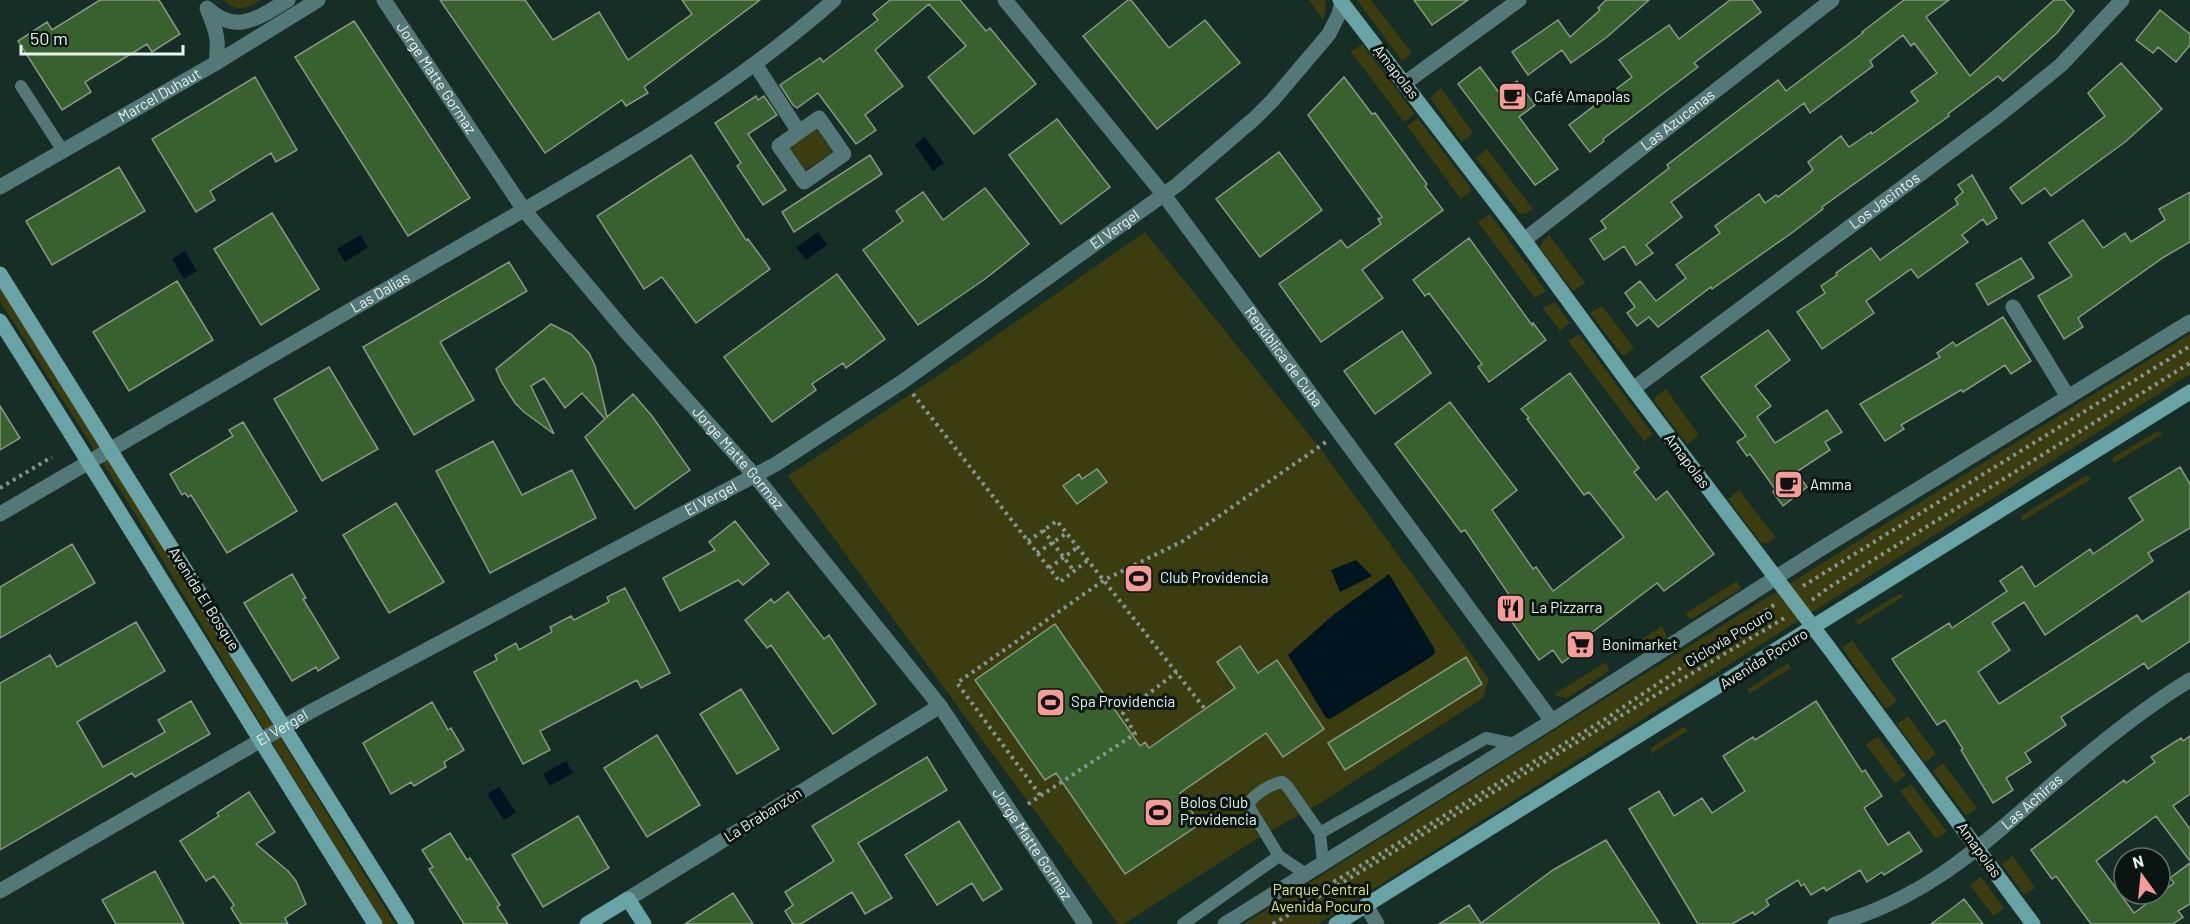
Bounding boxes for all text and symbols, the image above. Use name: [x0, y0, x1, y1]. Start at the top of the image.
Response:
scale bar: [21, 18, 183, 56]
street label: Jorge Matte Gormaz: [393, 18, 481, 137]
text: 50 m: [30, 27, 68, 49]
street label: Amapolas: [1370, 41, 1424, 102]
street label: Marcel Duhaut: [115, 64, 204, 125]
cafe icon: Café Amapolas: [1497, 81, 1529, 113]
street label: Las Azucenas: [1637, 85, 1718, 154]
place label: Café Amapolas: [1534, 87, 1630, 105]
street label: Los Jacintos: [1845, 168, 1923, 232]
street label: El Vergel: [1086, 205, 1142, 252]
street label: Las Dalias: [347, 268, 413, 316]
street label: República de Cuba: [1242, 303, 1327, 410]
street label: Jorge Matte Gormaz: [689, 402, 788, 513]
street label: Amapolas: [1661, 429, 1714, 491]
cafe icon: Amma: [1773, 469, 1805, 501]
place label: Amma: [1810, 475, 1852, 493]
street label: El Vergel: [681, 477, 739, 519]
street label: Avenida El Bosque: [166, 543, 244, 654]
sports icon: Club Providencia: [1123, 562, 1155, 594]
place label: Club Providencia: [1160, 568, 1268, 586]
restaurant icon: La Pizzarra: [1494, 592, 1526, 624]
place label: La Pizzarra: [1531, 598, 1602, 616]
street label: Ciclovía Pocuro: [1681, 604, 1776, 670]
street label: Avenida Pocuro: [1716, 624, 1811, 692]
supermarket icon: Bonimarket: [1565, 629, 1597, 661]
place label: Bonimarket: [1602, 635, 1678, 653]
sports icon: Spa Providencia: [1034, 686, 1066, 718]
place label: Spa Providencia: [1071, 692, 1175, 710]
street label: El Vergel: [253, 705, 311, 749]
street label: Las Achiras: [1997, 770, 2066, 833]
street label: La Brabanzón: [720, 783, 805, 845]
street label: Jorge Matte Gormaz: [989, 784, 1077, 903]
place label: Bolos Club Providencia: [1180, 793, 1257, 828]
sports icon: Bolos Club Providencia: [1143, 796, 1175, 828]
street label: Amapolas: [1954, 818, 2006, 881]
north arrow: [2112, 846, 2172, 906]
text: N: [2130, 850, 2146, 872]
park label: Parque Central Avenida Pocuro: [1271, 880, 1371, 915]

